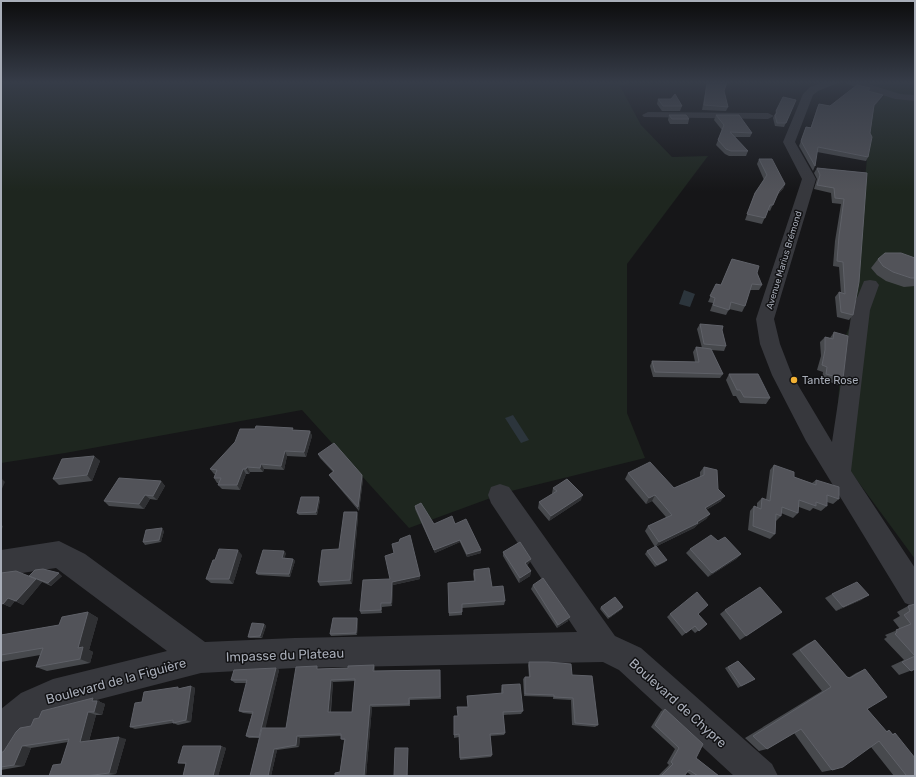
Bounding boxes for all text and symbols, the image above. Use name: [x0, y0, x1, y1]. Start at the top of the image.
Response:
street label: Avenue Marius Brémond: [764, 210, 804, 310]
place label: Tante Rose: [802, 374, 858, 387]
marker: Tante Rose: [789, 375, 799, 385]
street label: Impasse du Plateau: [226, 645, 344, 665]
street label: Boulevard de la Figuière: [44, 655, 188, 708]
street label: Boulevard de Chypre: [626, 655, 730, 751]

